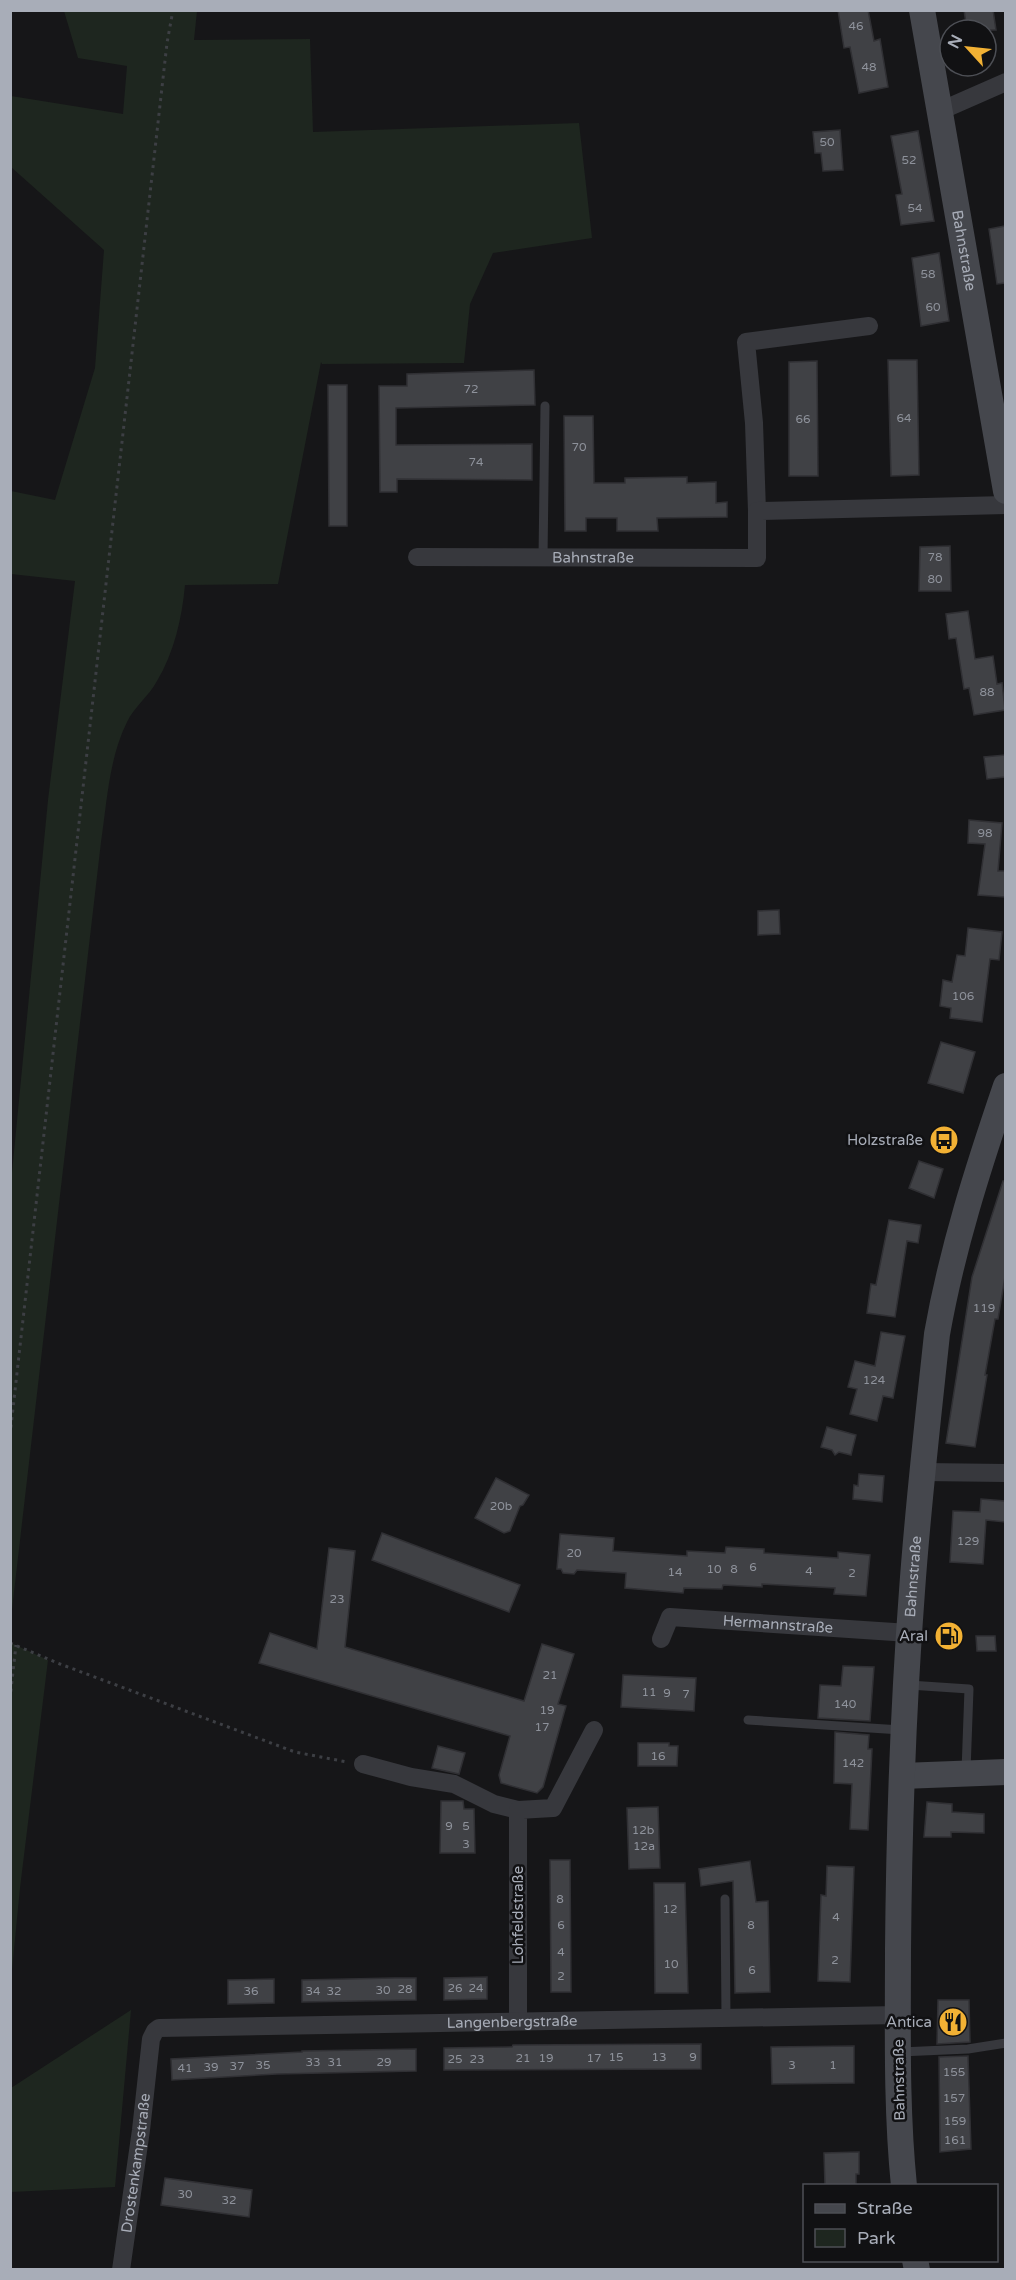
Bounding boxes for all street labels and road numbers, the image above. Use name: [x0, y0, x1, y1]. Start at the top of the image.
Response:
street label: Bahnstraße: [948, 209, 980, 292]
street label: Bahnstraße: [552, 548, 634, 567]
street label: Bahnstraße: [901, 1535, 925, 1618]
street label: Hermannstraße: [722, 1612, 834, 1637]
street label: Lohfeldstraße: [509, 1866, 527, 1964]
street label: Langenbergstraße: [446, 2012, 578, 2032]
street label: Bahnstraße: [889, 2039, 909, 2121]
street label: Drostenkampstraße: [117, 2092, 154, 2234]

